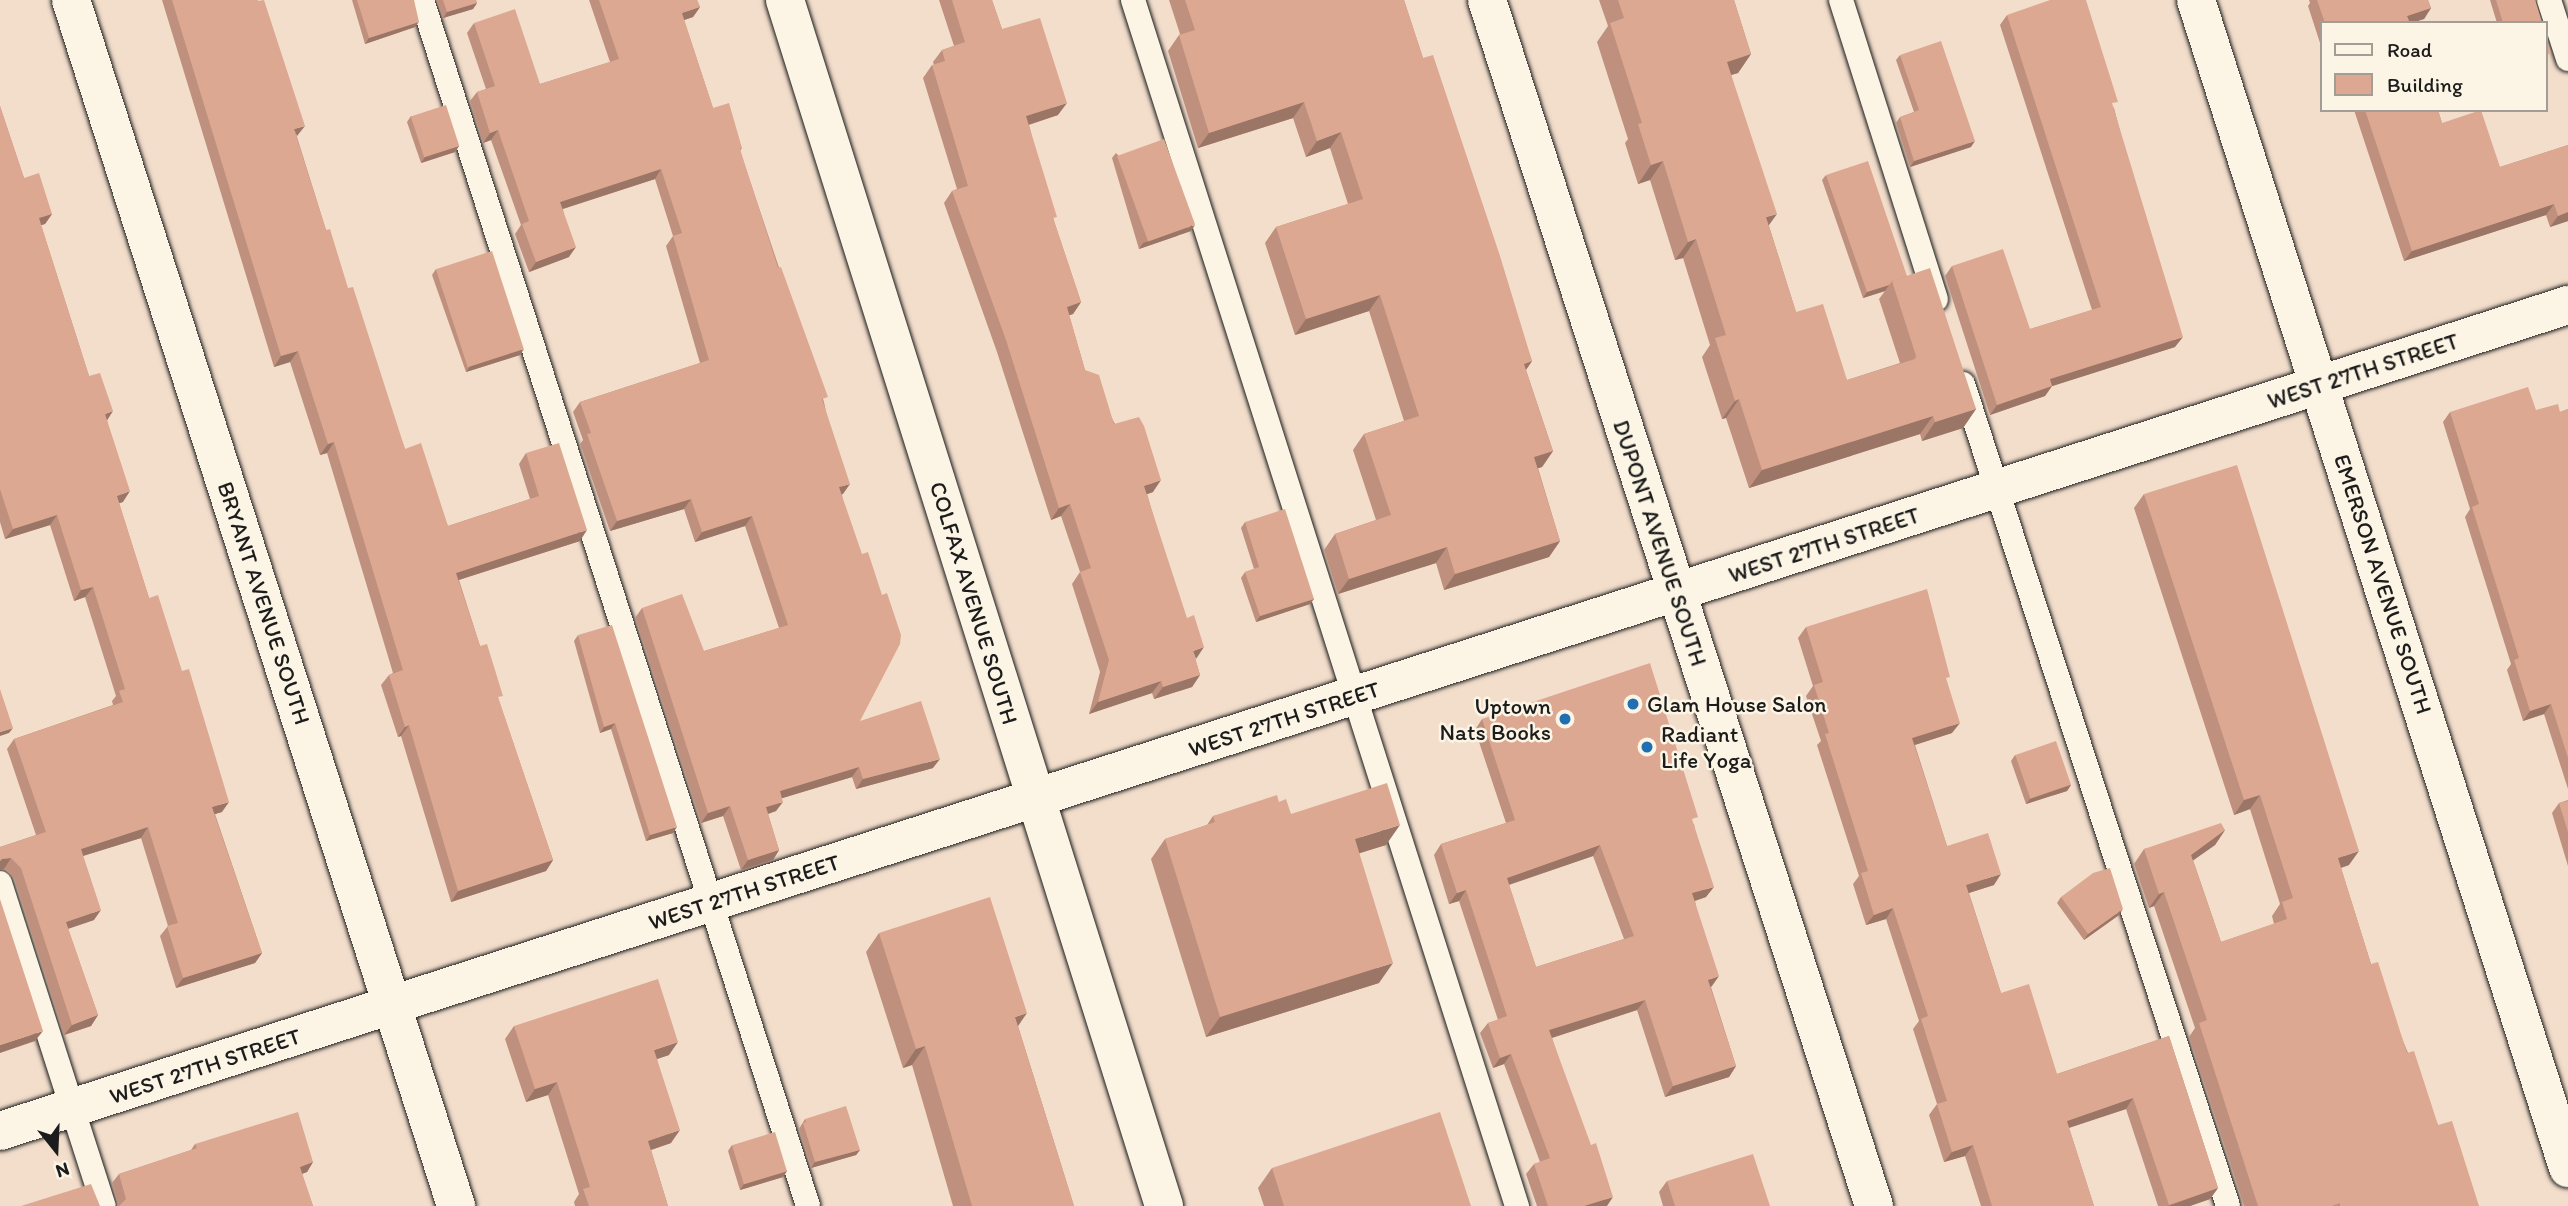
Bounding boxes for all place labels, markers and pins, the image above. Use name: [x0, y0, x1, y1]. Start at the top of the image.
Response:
place label: Glam House Salon: [1647, 690, 1827, 718]
place label: Uptown Nats Books: [1439, 692, 1551, 746]
marker: Glam House Salon: [1625, 696, 1641, 712]
marker: Uptown Nats Books: [1557, 711, 1573, 727]
place label: Radiant Life Yoga: [1661, 720, 1750, 774]
marker: Radiant Life Yoga: [1639, 739, 1655, 755]

